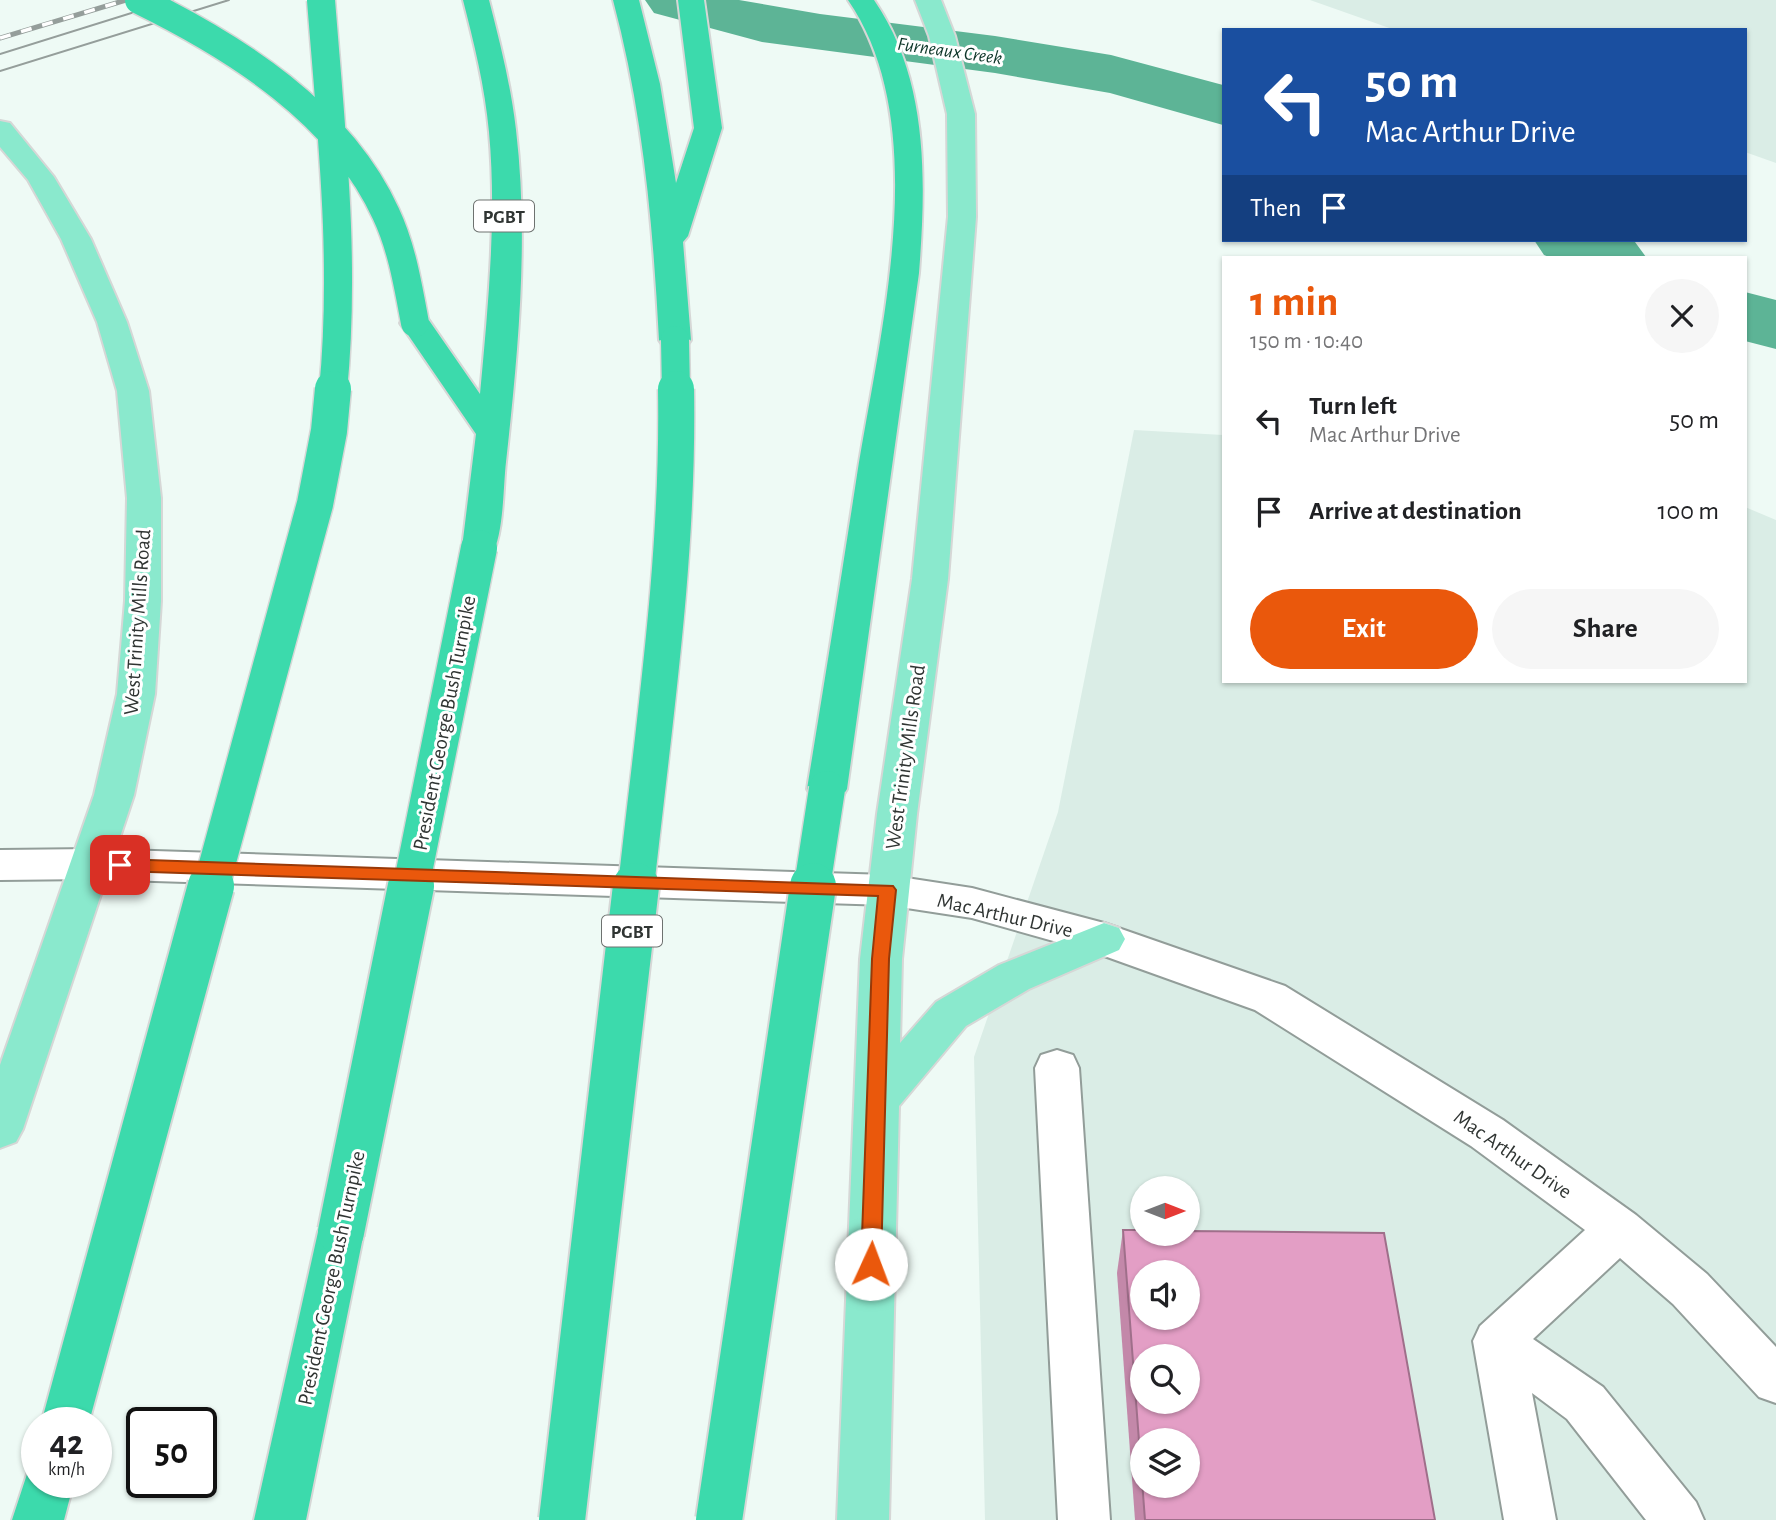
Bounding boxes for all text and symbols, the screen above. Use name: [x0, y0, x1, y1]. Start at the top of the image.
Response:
water label: Furneaux Creek: [896, 35, 1004, 68]
icon: left: [1250, 56, 1341, 147]
text: 50 m: [1365, 58, 1459, 107]
text: Mac Arthur Drive: [1365, 116, 1576, 148]
icon: arrive: [1315, 189, 1353, 227]
text: Then: [1250, 195, 1301, 221]
road number: PGBT: [474, 200, 534, 232]
button: close: [1645, 279, 1719, 353]
text: 1 min: [1250, 281, 1339, 323]
text: 150 m · 10:40: [1250, 330, 1363, 353]
text: Turn left: [1309, 393, 1397, 419]
icon: left: [1250, 402, 1288, 440]
text: 50 m: [1669, 407, 1719, 433]
text: Mac Arthur Drive: [1309, 424, 1461, 447]
icon: arrive: [1250, 493, 1288, 531]
text: Arrive at destination: [1309, 498, 1522, 524]
text: 100 m: [1658, 498, 1719, 524]
street label: West Trinity Mills Road: [121, 528, 154, 716]
button: Exit: [1250, 589, 1478, 669]
button: Share: [1492, 589, 1719, 669]
street label: President George Bush Turnpike: [409, 594, 480, 852]
street label: West Trinity Mills Road: [882, 663, 929, 851]
pin: [90, 835, 150, 895]
icon: arrive: [101, 846, 139, 884]
street label: Mac Arthur Drive: [935, 890, 1075, 941]
road number: PGBT: [602, 916, 662, 946]
street label: Mac Arthur Drive: [1450, 1106, 1575, 1203]
street label: President George Bush Turnpike: [294, 1149, 369, 1407]
north arrow: [1130, 1176, 1200, 1246]
map controls: [1130, 1176, 1200, 1498]
position arrow: [834, 1227, 908, 1301]
button: sound: [1130, 1260, 1200, 1330]
button: search: [1130, 1344, 1200, 1414]
speed limit sign: 50: [126, 1407, 217, 1498]
text: 42: [49, 1426, 84, 1461]
button: layers: [1130, 1428, 1200, 1498]
text: km/h: [48, 1461, 85, 1479]

